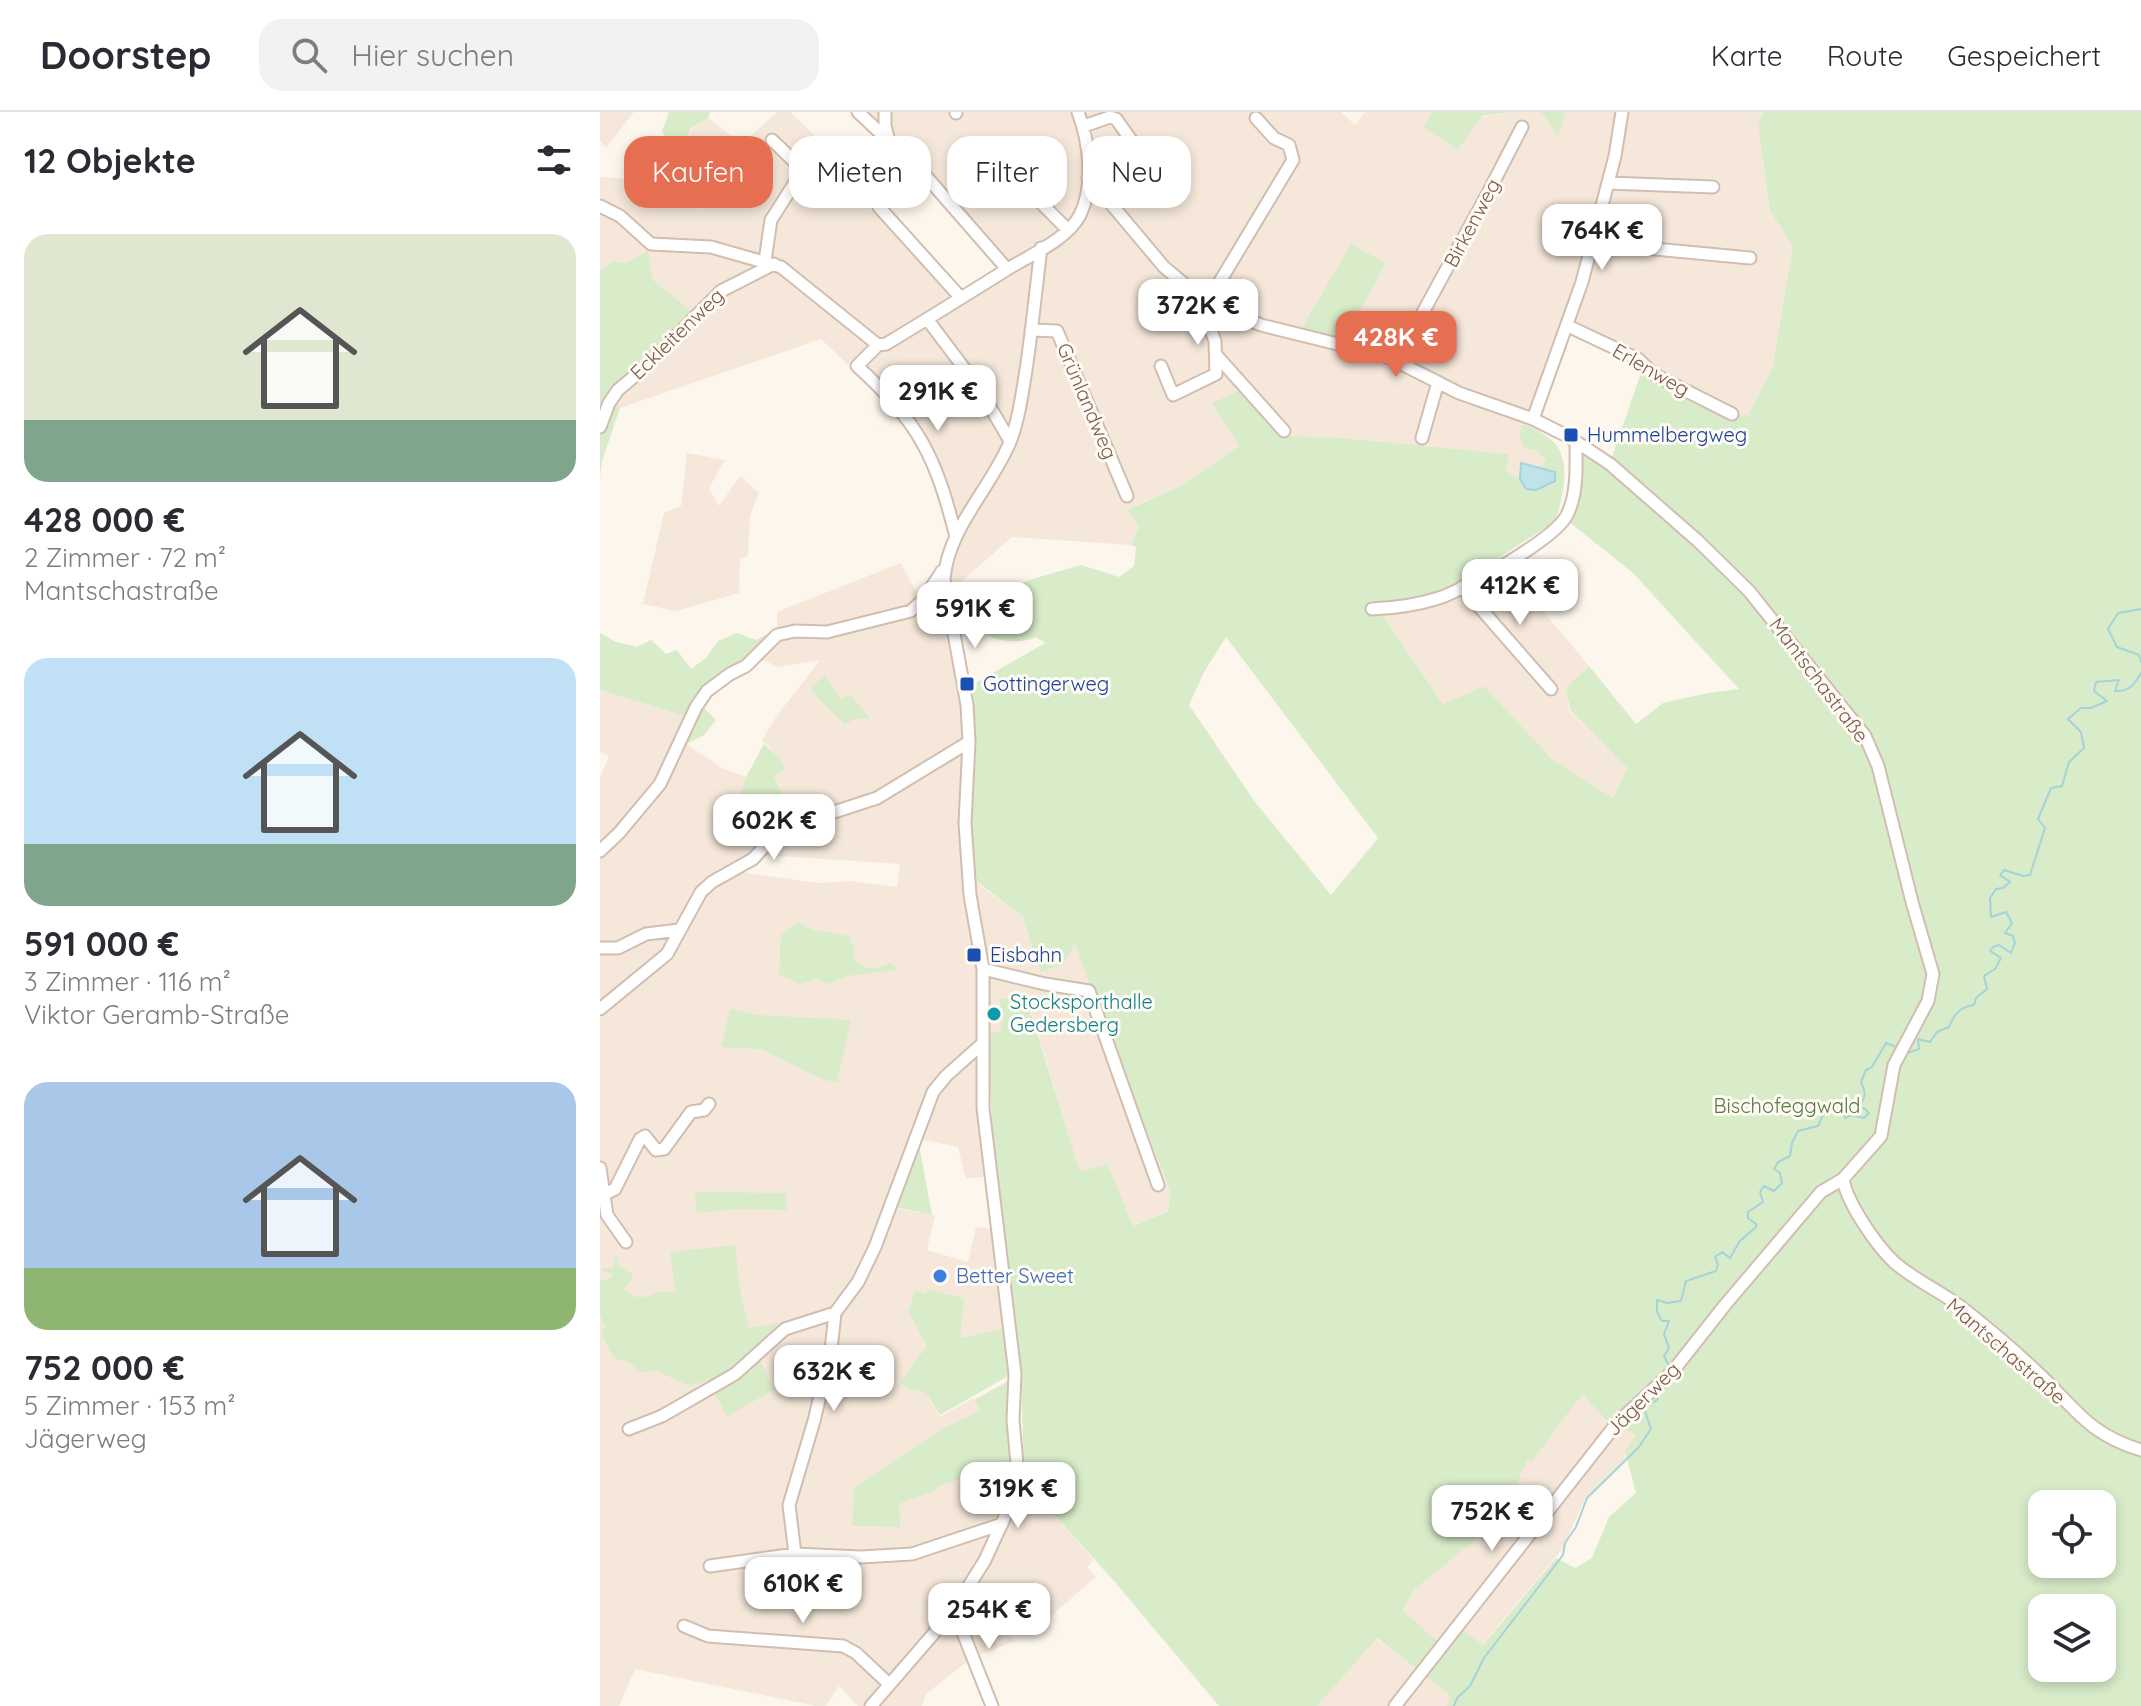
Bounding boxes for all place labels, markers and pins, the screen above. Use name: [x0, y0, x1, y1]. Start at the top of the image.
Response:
pin: 764K €: [1537, 204, 1667, 272]
pin: 372K €: [1133, 279, 1263, 347]
pin: 428K €: [1331, 311, 1461, 379]
pin: 291K €: [873, 365, 1003, 433]
place label: Hummelbergweg: [1587, 422, 1747, 447]
marker: Hummelbergweg: [1562, 426, 1580, 444]
pin: 412K €: [1455, 559, 1585, 627]
pin: 591K €: [910, 582, 1040, 650]
place label: Gottingerweg: [983, 671, 1109, 696]
marker: Gottingerweg: [958, 675, 976, 693]
pin: 602K €: [709, 794, 839, 862]
place label: Eisbahn: [990, 942, 1062, 967]
marker: Eisbahn: [965, 946, 983, 964]
place label: Stocksporthalle Gedersberg: [1010, 989, 1153, 1037]
marker: Stocksporthalle Gedersberg: [985, 1005, 1003, 1023]
place label: Better Sweet: [956, 1263, 1074, 1288]
marker: Better Sweet: [931, 1267, 949, 1285]
pin: 632K €: [769, 1345, 899, 1413]
pin: 319K €: [953, 1462, 1083, 1530]
pin: 752K €: [1427, 1485, 1557, 1553]
pin: 610K €: [738, 1557, 868, 1625]
pin: 254K €: [924, 1583, 1054, 1651]

